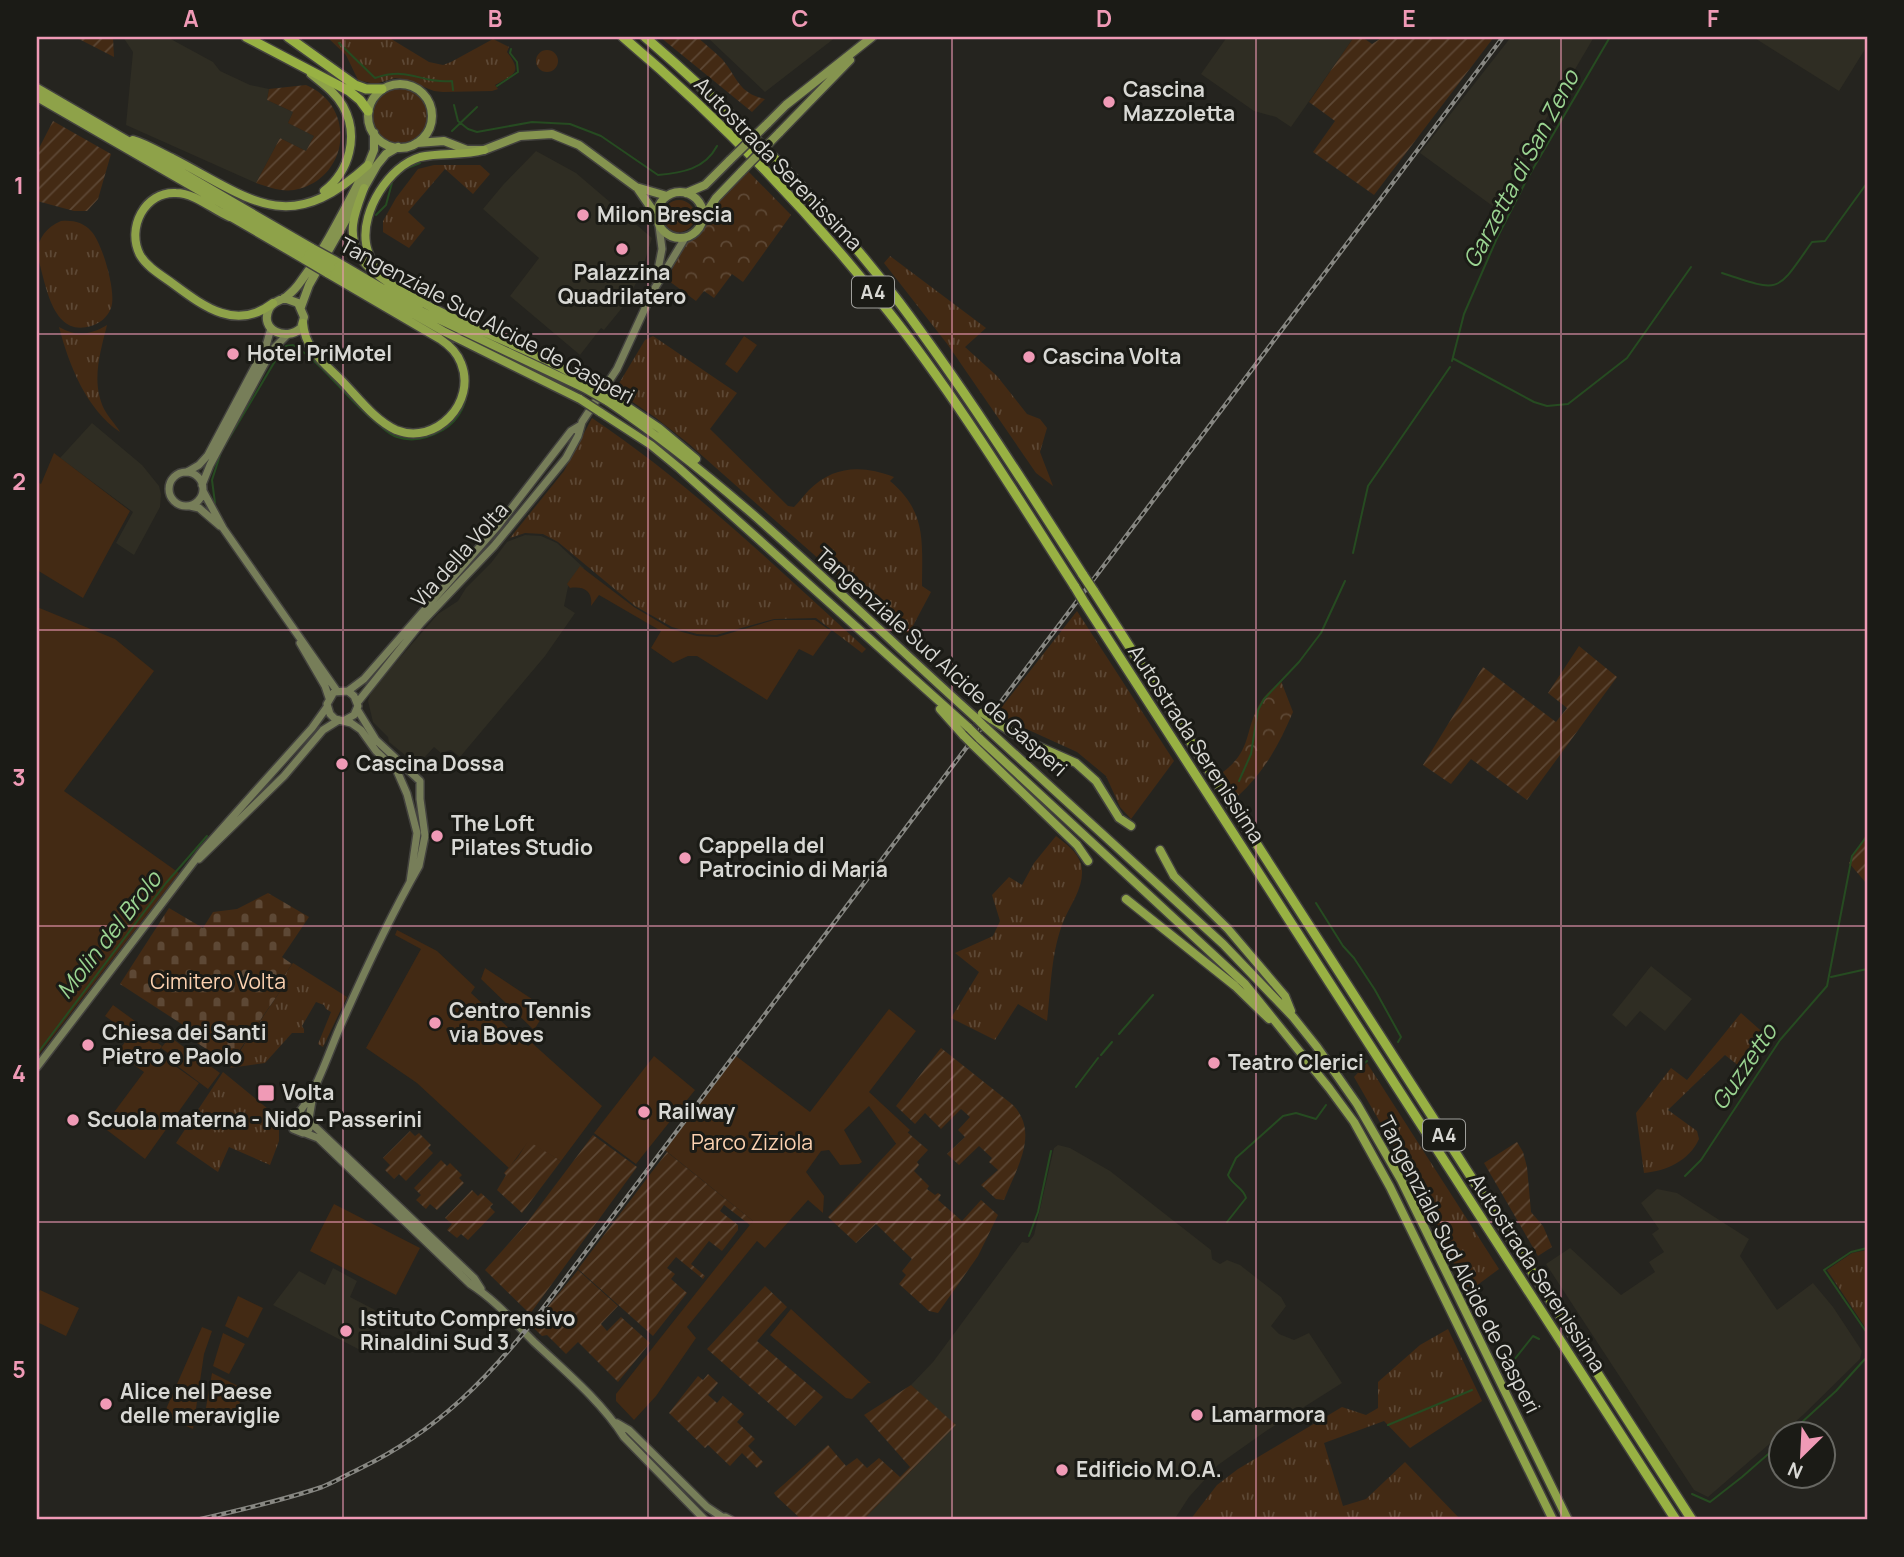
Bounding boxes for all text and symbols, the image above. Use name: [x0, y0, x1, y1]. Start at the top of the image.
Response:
text: A: [183, 2, 199, 34]
text: B: [488, 2, 502, 34]
text: C: [792, 2, 809, 34]
text: D: [1096, 2, 1112, 34]
text: E: [1402, 2, 1416, 34]
text: F: [1707, 2, 1719, 34]
water label: Garzetta di San Zeno: [1454, 63, 1586, 273]
street label: Autostrada Serenissima: [688, 70, 869, 256]
place label: Cascina Mazzoletta: [1123, 75, 1235, 127]
marker: Cascina Mazzoletta: [1101, 94, 1117, 110]
text: 1: [14, 169, 24, 201]
place label: Milon Brescia: [597, 200, 732, 228]
marker: Milon Brescia: [575, 207, 591, 223]
street label: Tangenziale Sud Alcide de Gasperi: [335, 230, 640, 410]
marker: Palazzina Quadrilatero: [614, 241, 630, 257]
place label: Palazzina Quadrilatero: [558, 258, 686, 310]
road number: A4: [852, 276, 894, 308]
place label: Hotel PriMotel: [247, 339, 392, 367]
place label: Cascina Volta: [1043, 342, 1181, 370]
marker: Hotel PriMotel: [225, 346, 241, 362]
marker: Cascina Volta: [1021, 349, 1037, 365]
text: 2: [12, 465, 26, 497]
street label: Via della Volta: [405, 496, 514, 613]
street label: Tangenziale Sud Alcide de Gasperi: [810, 540, 1074, 782]
street label: Autostrada Serenissima: [1122, 639, 1271, 848]
place label: Cascina Dossa: [356, 749, 504, 777]
marker: Cascina Dossa: [334, 756, 350, 772]
text: 3: [12, 761, 26, 793]
place label: The Loft Pilates Studio: [451, 809, 593, 861]
marker: The Loft Pilates Studio: [429, 828, 445, 844]
place label: Cappella del Patrocinio di Maria: [699, 831, 888, 883]
marker: Cappella del Patrocinio di Maria: [677, 850, 693, 866]
water label: Molin del Brolo: [48, 863, 169, 1005]
park label: Cimitero Volta: [150, 967, 286, 995]
place label: Centro Tennis via Boves: [449, 996, 591, 1048]
marker: Centro Tennis via Boves: [427, 1015, 443, 1031]
water label: Guzzetto: [1703, 1016, 1784, 1116]
place label: Chiesa dei Santi Pietro e Paolo: [102, 1018, 267, 1070]
marker: Chiesa dei Santi Pietro e Paolo: [80, 1037, 96, 1053]
place label: Teatro Clerici: [1228, 1048, 1364, 1076]
marker: Teatro Clerici: [1206, 1055, 1222, 1071]
text: 4: [12, 1057, 26, 1089]
place label: Volta: [282, 1078, 334, 1106]
marker: Volta: [256, 1083, 276, 1103]
place label: Railway: [658, 1097, 735, 1125]
marker: Railway: [636, 1104, 652, 1120]
place label: Scuola materna - Nido - Passerini: [87, 1105, 422, 1133]
street label: Tangenziale Sud Alcide de Gasperi: [1372, 1111, 1547, 1418]
marker: Scuola materna - Nido - Passerini: [65, 1112, 81, 1128]
road number: A4: [1423, 1120, 1465, 1150]
park label: Parco Ziziola: [691, 1128, 813, 1156]
street label: Autostrada Serenissima: [1463, 1168, 1612, 1377]
place label: Istituto Comprensivo Rinaldini Sud 3: [360, 1304, 576, 1356]
marker: Istituto Comprensivo Rinaldini Sud 3: [338, 1323, 354, 1339]
text: 5: [12, 1353, 26, 1385]
place label: Alice nel Paese delle meraviglie: [120, 1377, 280, 1429]
marker: Alice nel Paese delle meraviglie: [98, 1396, 114, 1412]
place label: Lamarmora: [1211, 1400, 1326, 1428]
marker: Lamarmora: [1189, 1407, 1205, 1423]
north arrow: [1768, 1420, 1838, 1490]
place label: Edificio M.O.A.: [1076, 1455, 1222, 1483]
text: N: [1784, 1456, 1807, 1485]
marker: Edificio M.O.A.: [1054, 1462, 1070, 1478]

